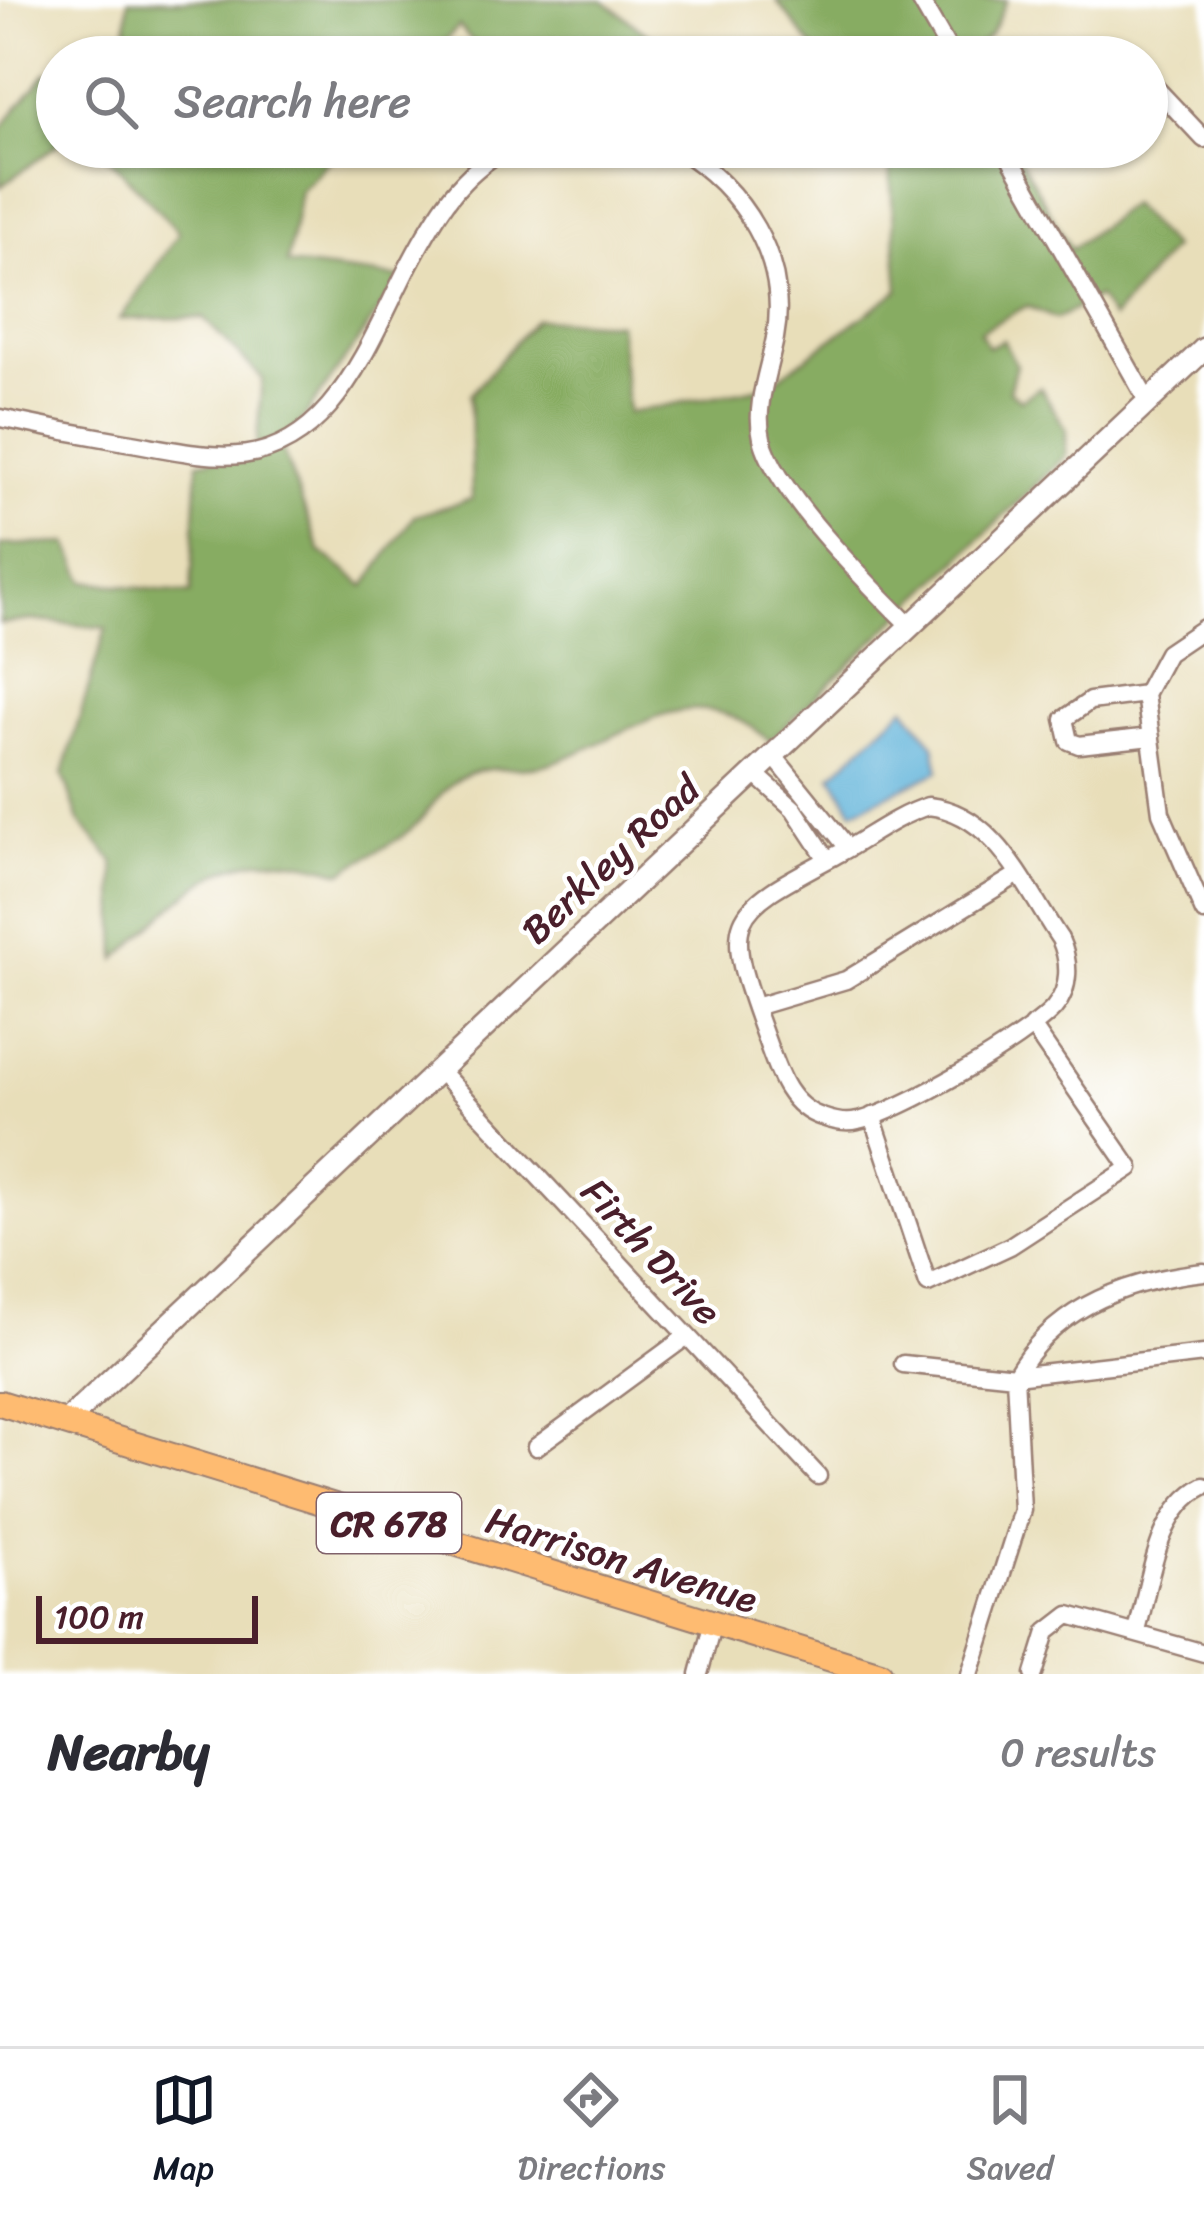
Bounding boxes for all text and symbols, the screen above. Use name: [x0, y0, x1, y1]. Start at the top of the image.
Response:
search box: [36, 36, 1168, 168]
text: Search here: [174, 62, 411, 142]
icon: search: [78, 69, 144, 135]
street label: Berkley Road: [504, 755, 718, 962]
street label: Firth Drive: [564, 1161, 740, 1342]
street label: Harrison Avenue: [477, 1485, 767, 1634]
road number: CR 678: [317, 1493, 461, 1553]
text: 100 m: [54, 1588, 144, 1646]
scale bar: [36, 1590, 258, 1643]
text: Nearby: [48, 1707, 209, 1797]
text: 0 results: [1000, 1718, 1156, 1787]
tab: Map: [151, 2067, 217, 2197]
tab: Directions: [518, 2067, 665, 2197]
tab: Saved: [966, 2067, 1053, 2197]

